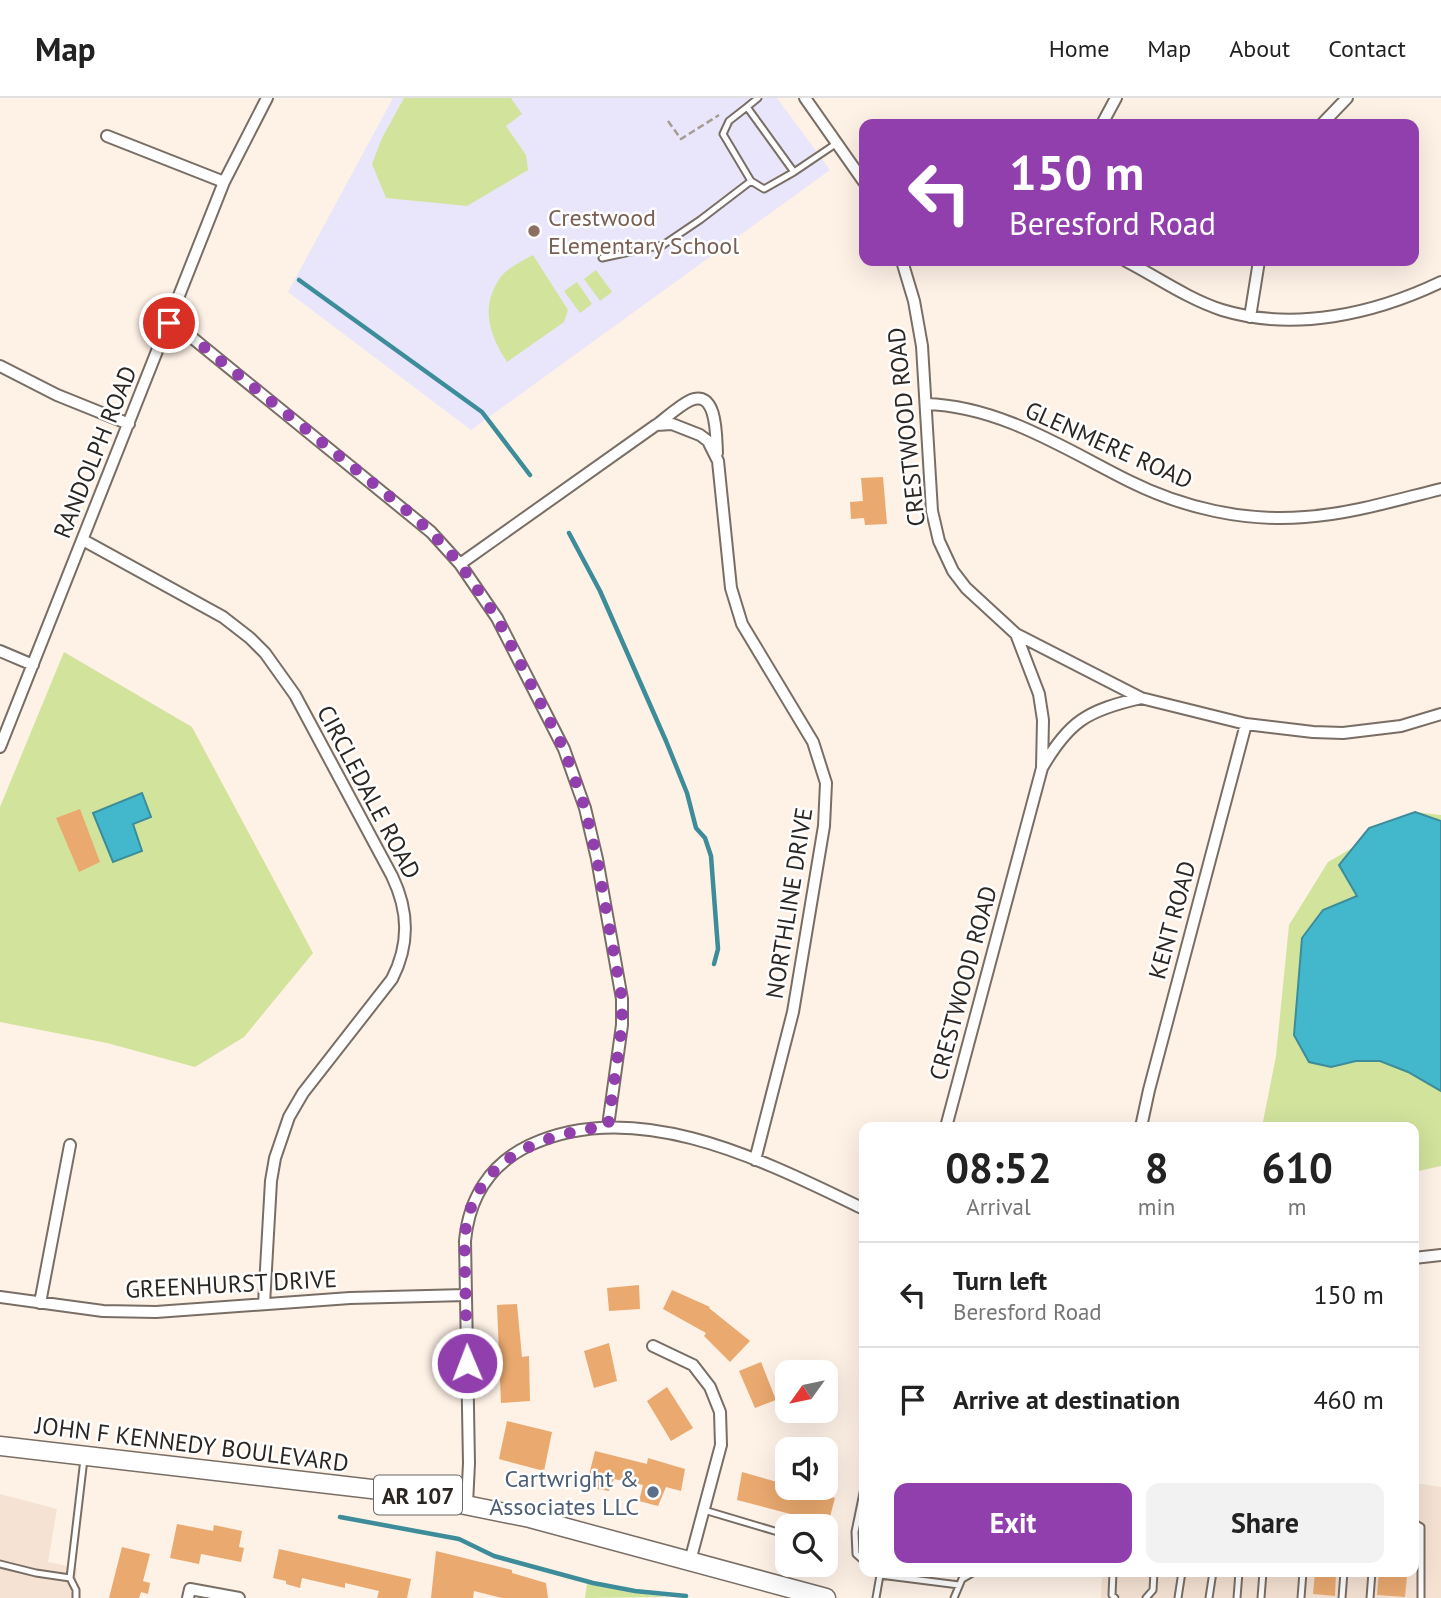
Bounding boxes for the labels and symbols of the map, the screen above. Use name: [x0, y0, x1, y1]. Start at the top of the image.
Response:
place label: Crestwood Elementary School: [548, 202, 739, 261]
marker: Crestwood Elementary School: [526, 223, 542, 239]
pin: [139, 293, 199, 353]
street label: CRESTWOOD ROAD: [880, 326, 932, 528]
street label: RANDOLPH ROAD: [46, 361, 144, 543]
street label: GLENMERE ROAD: [1020, 394, 1198, 496]
street label: CIRCLEDALE ROAD: [310, 700, 428, 884]
street label: NORTHLINE DRIVE: [759, 805, 819, 1001]
street label: KENT ROAD: [1141, 857, 1203, 983]
street label: CRESTWOOD ROAD: [922, 882, 1004, 1084]
street label: GREENHURST DRIVE: [124, 1263, 338, 1305]
position arrow: [430, 1326, 504, 1400]
north arrow: [775, 1360, 838, 1423]
street label: JOHN F KENNEDY BOULEVARD: [33, 1409, 350, 1479]
place label: Cartwright & Associates LLC: [489, 1463, 639, 1522]
road number: AR 107: [374, 1476, 462, 1514]
marker: Cartwright & Associates LLC: [645, 1484, 661, 1500]

